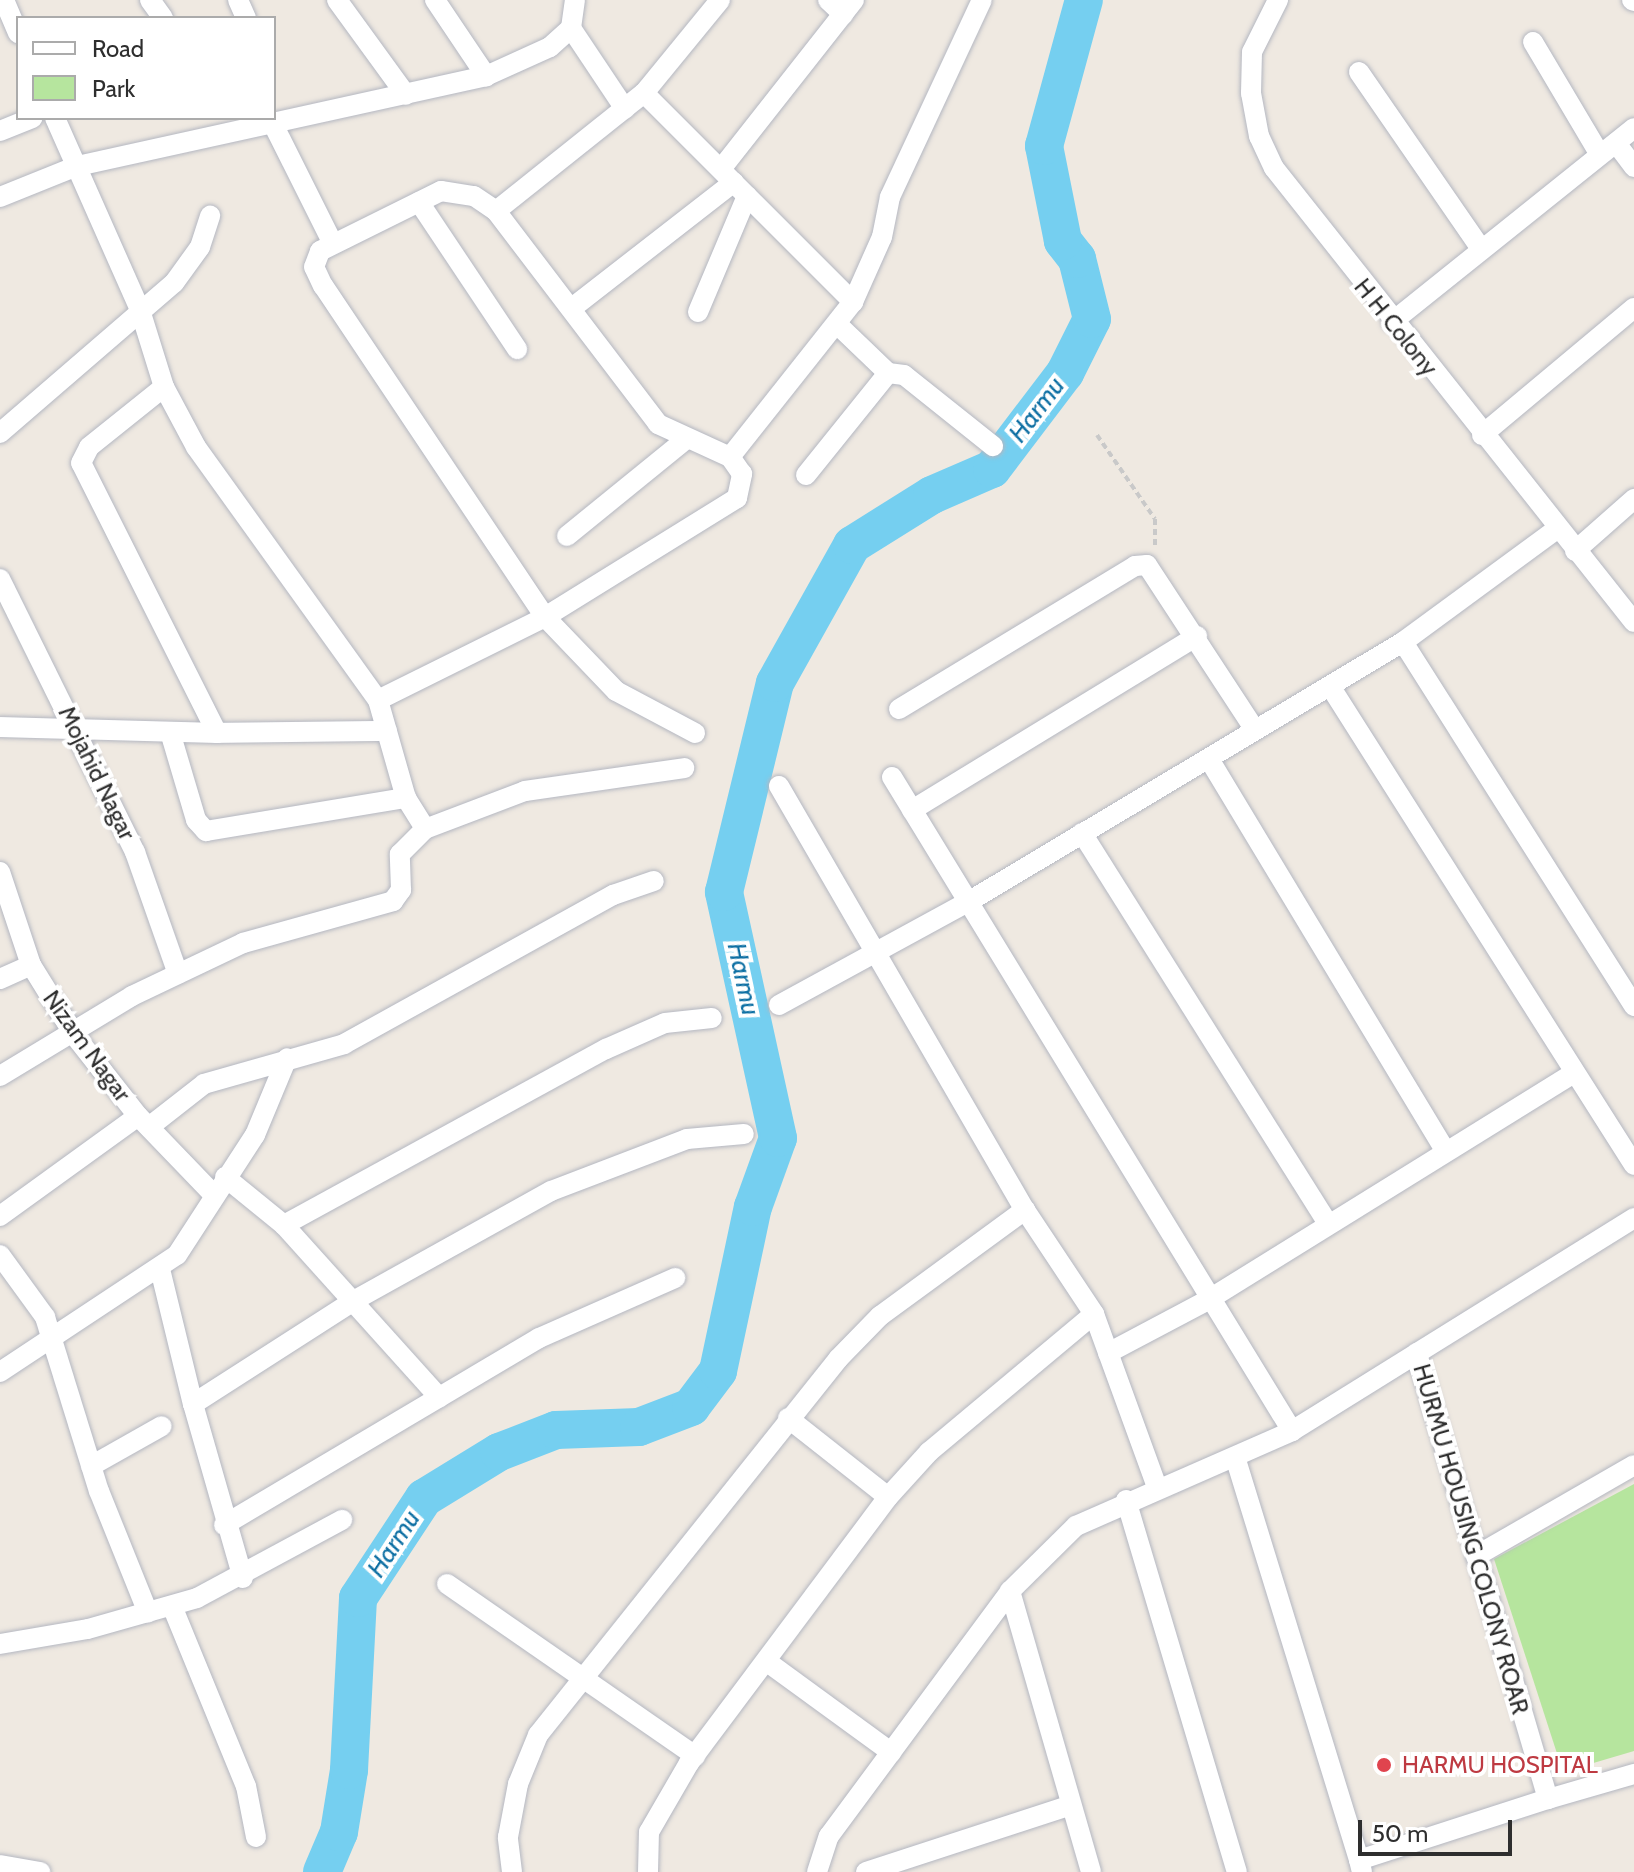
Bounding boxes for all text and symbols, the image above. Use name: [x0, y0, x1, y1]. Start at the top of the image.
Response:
legend: [16, 16, 276, 120]
text: Road: [92, 34, 144, 63]
text: Park: [92, 74, 135, 103]
street label: H H Colony: [1348, 273, 1444, 381]
water label: Harmu: [1002, 371, 1072, 449]
street label: Mojahid Nagar: [52, 701, 142, 845]
water label: Harmu: [720, 940, 766, 1018]
street label: Nizam Nagar: [37, 985, 137, 1107]
street label: HURMU HOUSING COLONY ROAR: [1407, 1361, 1535, 1717]
water label: Harmu: [361, 1505, 427, 1583]
place label: HARMU HOSPITAL: [1402, 1751, 1598, 1779]
marker: HARMU HOSPITAL: [1373, 1754, 1395, 1776]
scale bar: [1362, 1804, 1516, 1854]
text: 50 m: [1372, 1819, 1428, 1848]

